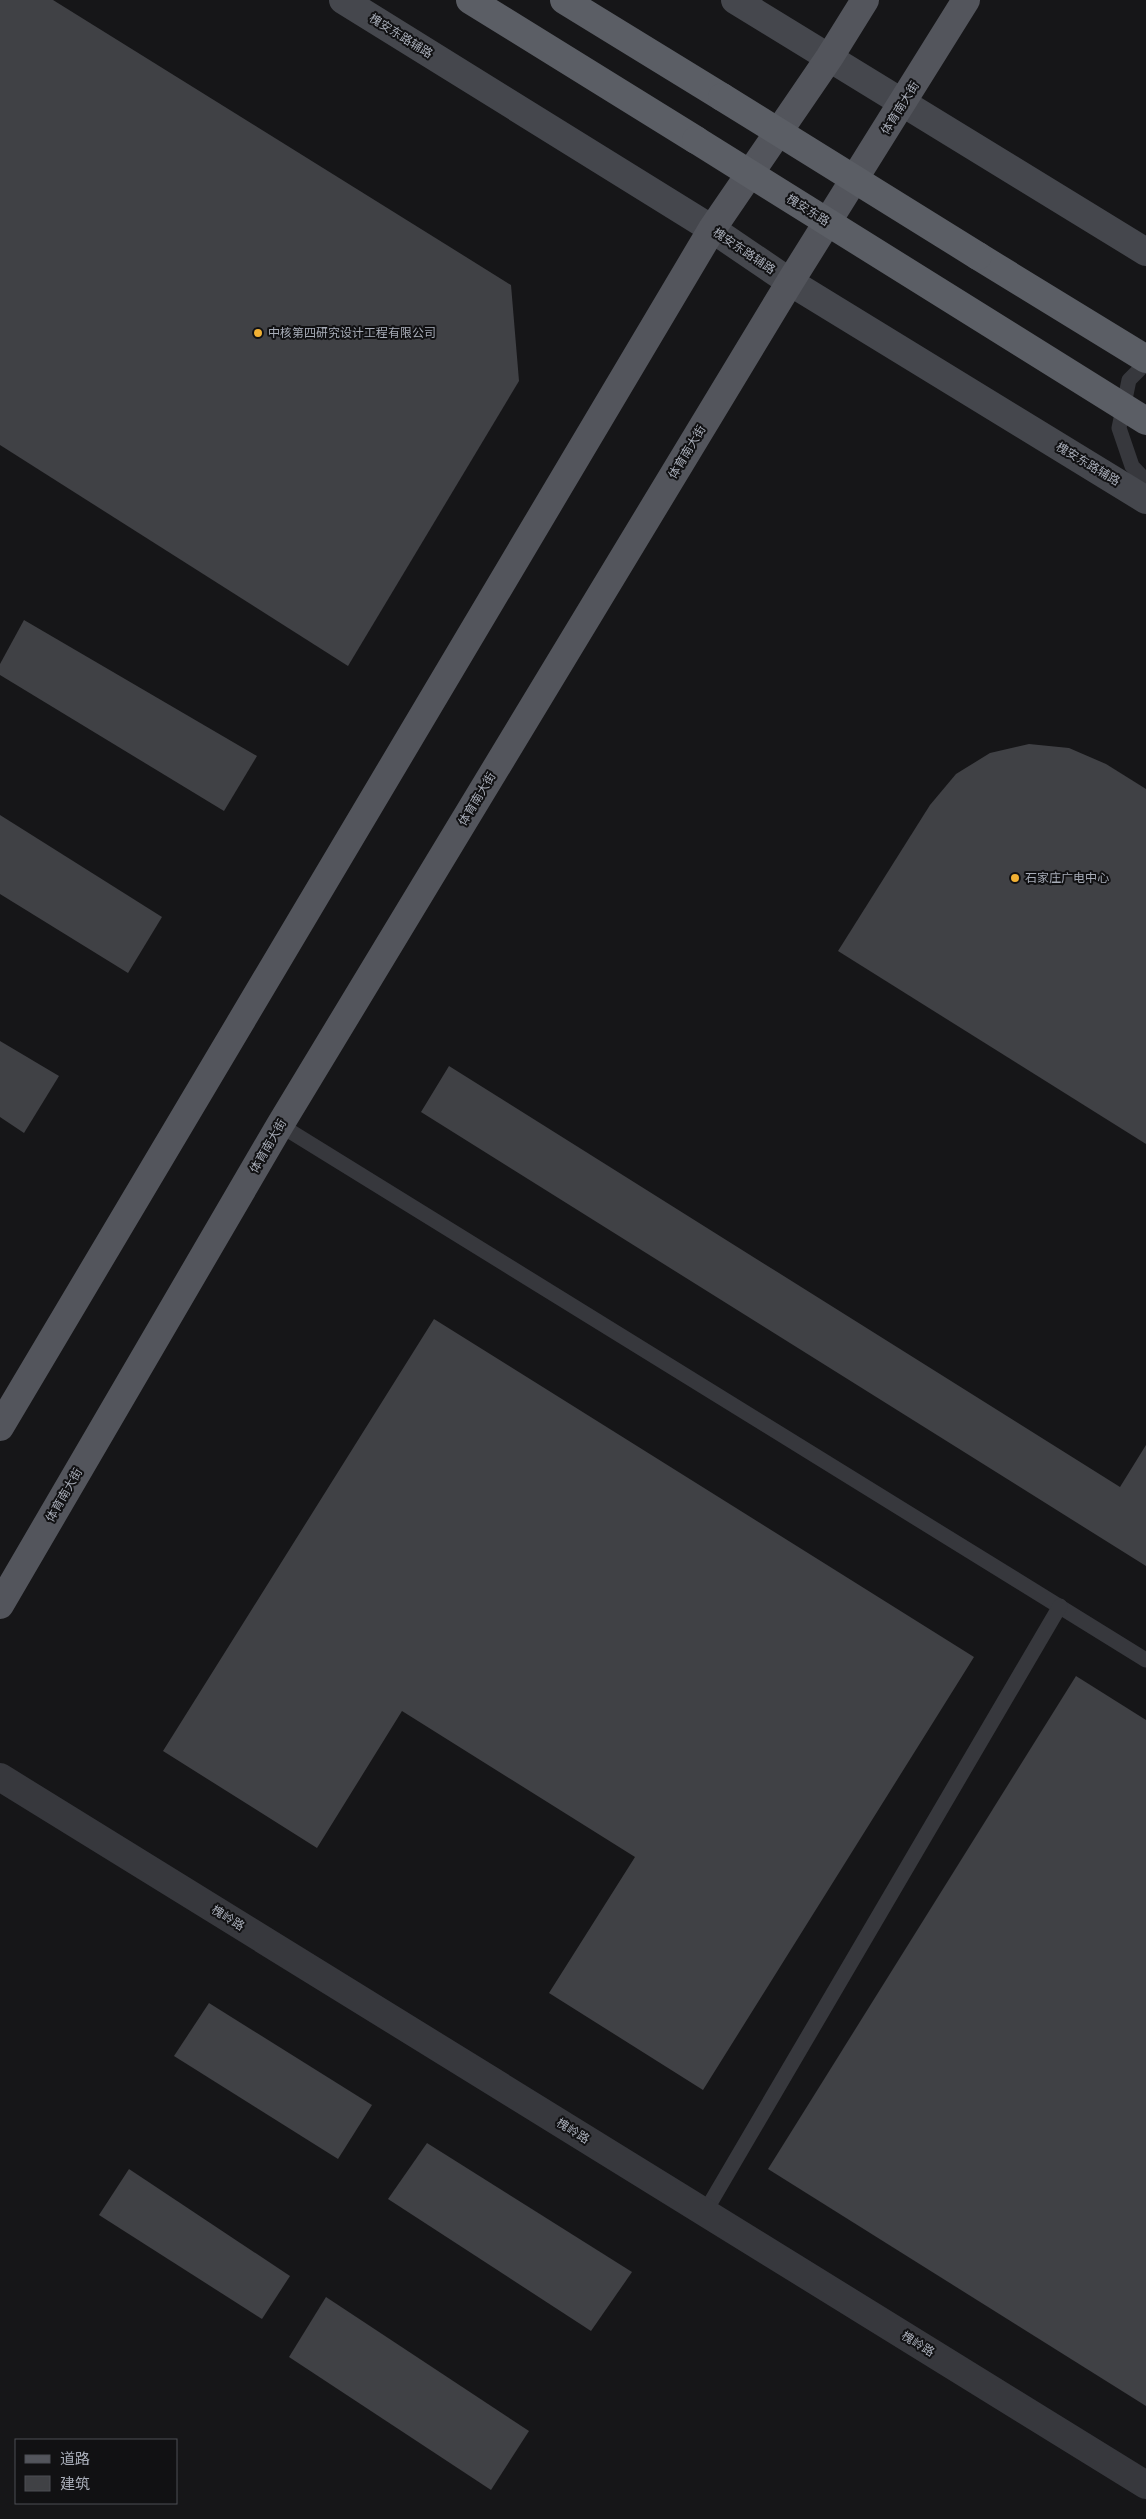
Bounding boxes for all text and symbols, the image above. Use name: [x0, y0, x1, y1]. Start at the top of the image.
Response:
street label: 槐安东路辅路: [366, 11, 435, 63]
street label: 体育南大街: [878, 79, 924, 138]
street label: 槐安东路: [783, 191, 832, 230]
street label: 槐安东路辅路: [709, 225, 778, 279]
place label: 中核第四研究设计工程有限公司: [268, 326, 436, 342]
marker: 中核第四研究设计工程有限公司: [252, 327, 264, 339]
street label: 体育南大街: [666, 423, 710, 482]
street label: 槐安东路辅路: [1052, 439, 1122, 490]
street label: 体育南大街: [456, 770, 500, 829]
place label: 石家庄广电中心: [1025, 871, 1109, 887]
marker: 石家庄广电中心: [1009, 872, 1021, 884]
street label: 体育南大街: [247, 1117, 291, 1176]
street label: 体育南大街: [43, 1466, 87, 1525]
street label: 槐岭路: [208, 1903, 247, 1935]
street label: 槐岭路: [553, 2116, 592, 2148]
street label: 槐岭路: [898, 2329, 937, 2361]
legend: [15, 2439, 178, 2504]
text: 道路: [60, 2451, 90, 2470]
text: 建筑: [60, 2476, 90, 2495]

